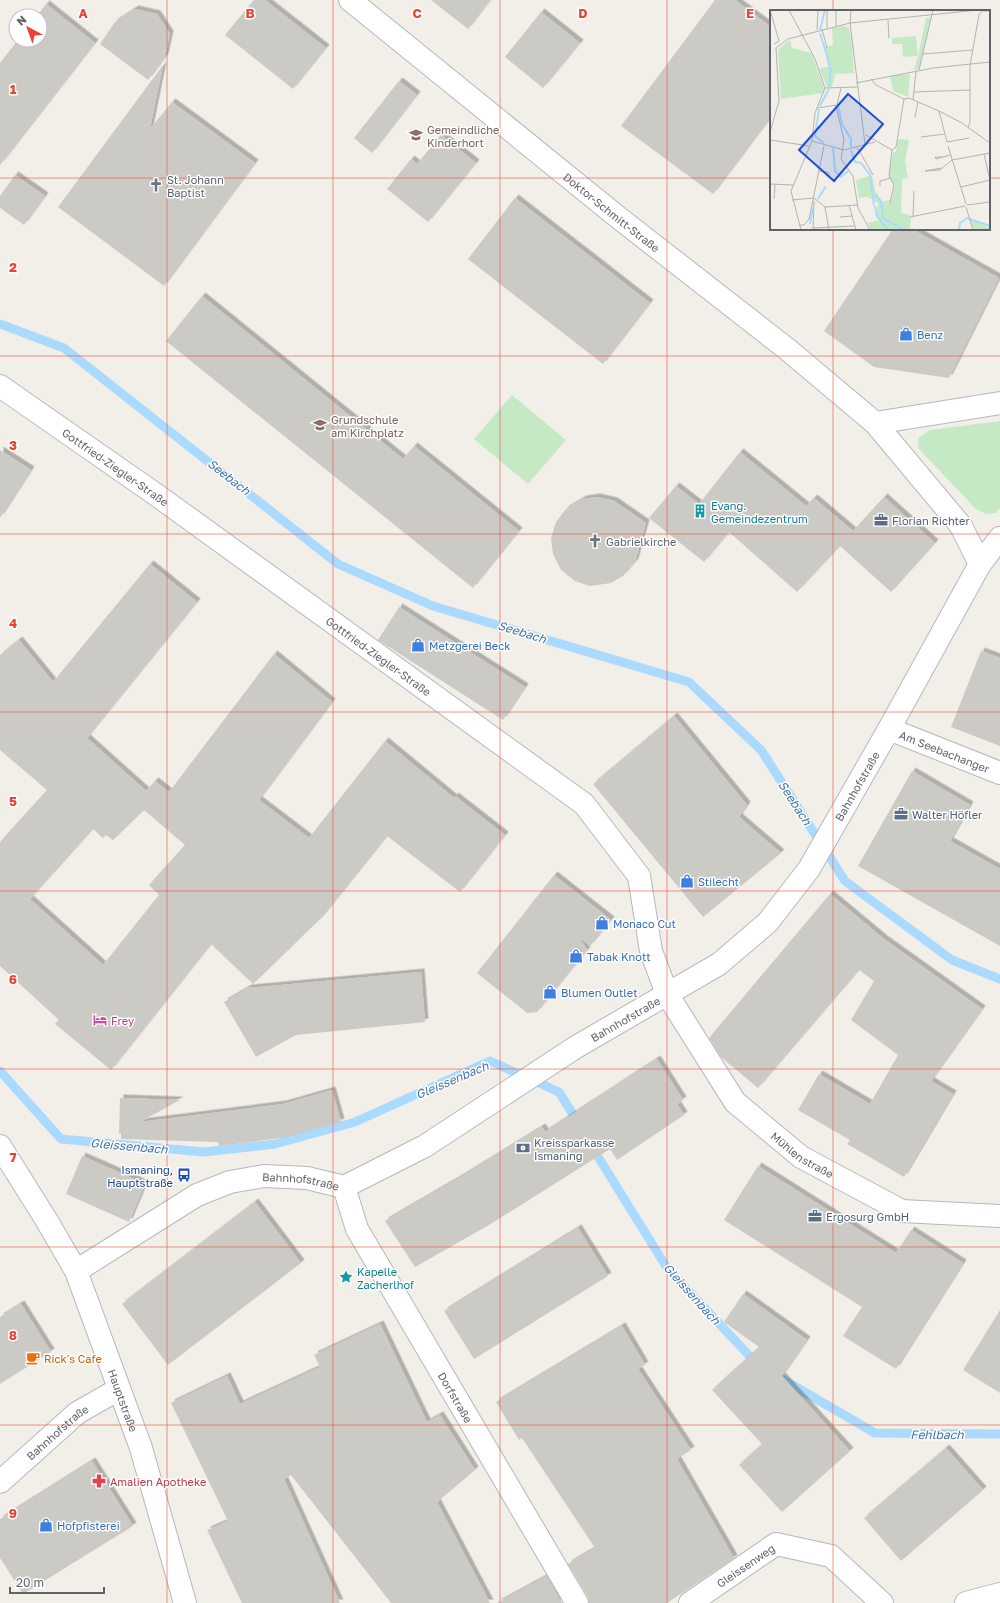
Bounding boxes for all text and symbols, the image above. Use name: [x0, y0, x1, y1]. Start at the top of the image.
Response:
text: A: [78, 5, 88, 21]
text: B: [245, 5, 255, 21]
text: C: [412, 5, 422, 21]
text: D: [578, 5, 588, 21]
text: E: [746, 5, 754, 21]
north arrow: [8, 8, 48, 48]
inset map: [770, 10, 990, 230]
text: N: [14, 12, 29, 28]
text: 1: [10, 81, 17, 97]
place label: Gemeindliche Kinderhort: [427, 123, 499, 149]
school or university icon: Gemeindliche Kinderhort: [408, 127, 424, 143]
street label: Doktor-Schmitt-Straße: [561, 170, 663, 254]
place label: St. Johann Baptist: [167, 173, 224, 199]
church icon: St. Johann Baptist: [148, 177, 164, 193]
text: 2: [9, 259, 17, 275]
shop icon: Benz: [898, 326, 914, 342]
place label: Benz: [917, 328, 944, 341]
place label: Grundschule am Kirchplatz: [331, 413, 404, 439]
school or university icon: Grundschule am Kirchplatz: [312, 417, 328, 433]
street label: Gottfried-Ziegler-Straße: [60, 425, 171, 508]
text: 3: [9, 437, 17, 453]
water label: Seebach: [205, 456, 254, 499]
place label: Evang. Gemeindezentrum: [711, 499, 808, 525]
building icon: Evang. Gemeindezentrum: [692, 503, 708, 519]
office icon: Florian Richter: [873, 512, 889, 528]
place label: Florian Richter: [892, 514, 970, 527]
church icon: Gabrielkirche: [587, 533, 603, 549]
place label: Gabrielkirche: [606, 535, 676, 548]
street label: Gottfried-Ziegler-Straße: [324, 613, 434, 698]
text: 4: [9, 615, 17, 631]
water label: Seebach: [496, 618, 549, 647]
shop icon: Metzgerei Beck: [410, 637, 426, 653]
place label: Metzgerei Beck: [429, 639, 510, 652]
street label: Am Seebachanger: [898, 727, 992, 775]
street label: Bahnhofstraße: [832, 749, 881, 823]
water label: Seebach: [775, 778, 815, 828]
text: 5: [9, 793, 17, 809]
office icon: Walter Höfler: [893, 806, 909, 822]
place label: Walter Höfler: [912, 808, 983, 821]
shop icon: Stilecht: [679, 873, 695, 889]
place label: Stilecht: [698, 875, 739, 888]
shop icon: Monaco Cut: [594, 915, 610, 931]
place label: Monaco Cut: [613, 917, 676, 930]
shop icon: Tabak Knott: [568, 948, 584, 964]
place label: Tabak Knott: [587, 950, 651, 963]
text: 6: [9, 971, 17, 987]
shop icon: Blumen Outlet: [542, 984, 558, 1000]
place label: Blumen Outlet: [561, 986, 638, 999]
street label: Bahnhofstraße: [588, 993, 662, 1044]
hotel icon: Frey: [92, 1012, 108, 1028]
place label: Frey: [111, 1014, 134, 1027]
water label: Gleissenbach: [413, 1058, 491, 1102]
street label: Mühlenstraße: [769, 1129, 836, 1180]
water label: Gleissenbach: [90, 1135, 169, 1157]
place label: Kreissparkasse Ismaning: [534, 1136, 614, 1162]
bank icon: Kreissparkasse Ismaning: [515, 1140, 531, 1156]
text: 7: [9, 1149, 17, 1165]
place label: Ismaning, Hauptstraße: [107, 1163, 173, 1189]
bus stop icon: Ismaning, Hauptstraße: [176, 1167, 192, 1183]
street label: Bahnhofstraße: [262, 1169, 341, 1192]
office icon: Ergosurg GmbH: [807, 1208, 823, 1224]
place label: Ergosurg GmbH: [826, 1210, 909, 1223]
water label: Gleissenbach: [660, 1260, 724, 1328]
place label: Kapelle Zacherlhof: [357, 1265, 414, 1291]
place icon: Kapelle Zacherlhof: [338, 1269, 354, 1285]
text: 8: [9, 1327, 17, 1343]
cafe icon: Rick's Cafe: [25, 1350, 41, 1366]
place label: Rick's Cafe: [44, 1352, 102, 1365]
street label: Hauptstraße: [106, 1367, 141, 1433]
street label: Dorfstraße: [436, 1370, 476, 1425]
street label: Bahnhofstraße: [23, 1402, 90, 1462]
water label: Fehlbach: [910, 1427, 964, 1442]
pharmacy icon: Amalien Apotheke: [91, 1473, 107, 1489]
place label: Amalien Apotheke: [110, 1475, 206, 1488]
text: 9: [9, 1505, 17, 1521]
shop icon: Hofpfisterei: [38, 1517, 54, 1533]
place label: Hofpfisterei: [57, 1519, 120, 1532]
street label: Gleissenweg: [714, 1541, 777, 1589]
scale bar: [10, 1569, 104, 1595]
text: 20 m: [16, 1575, 44, 1590]

